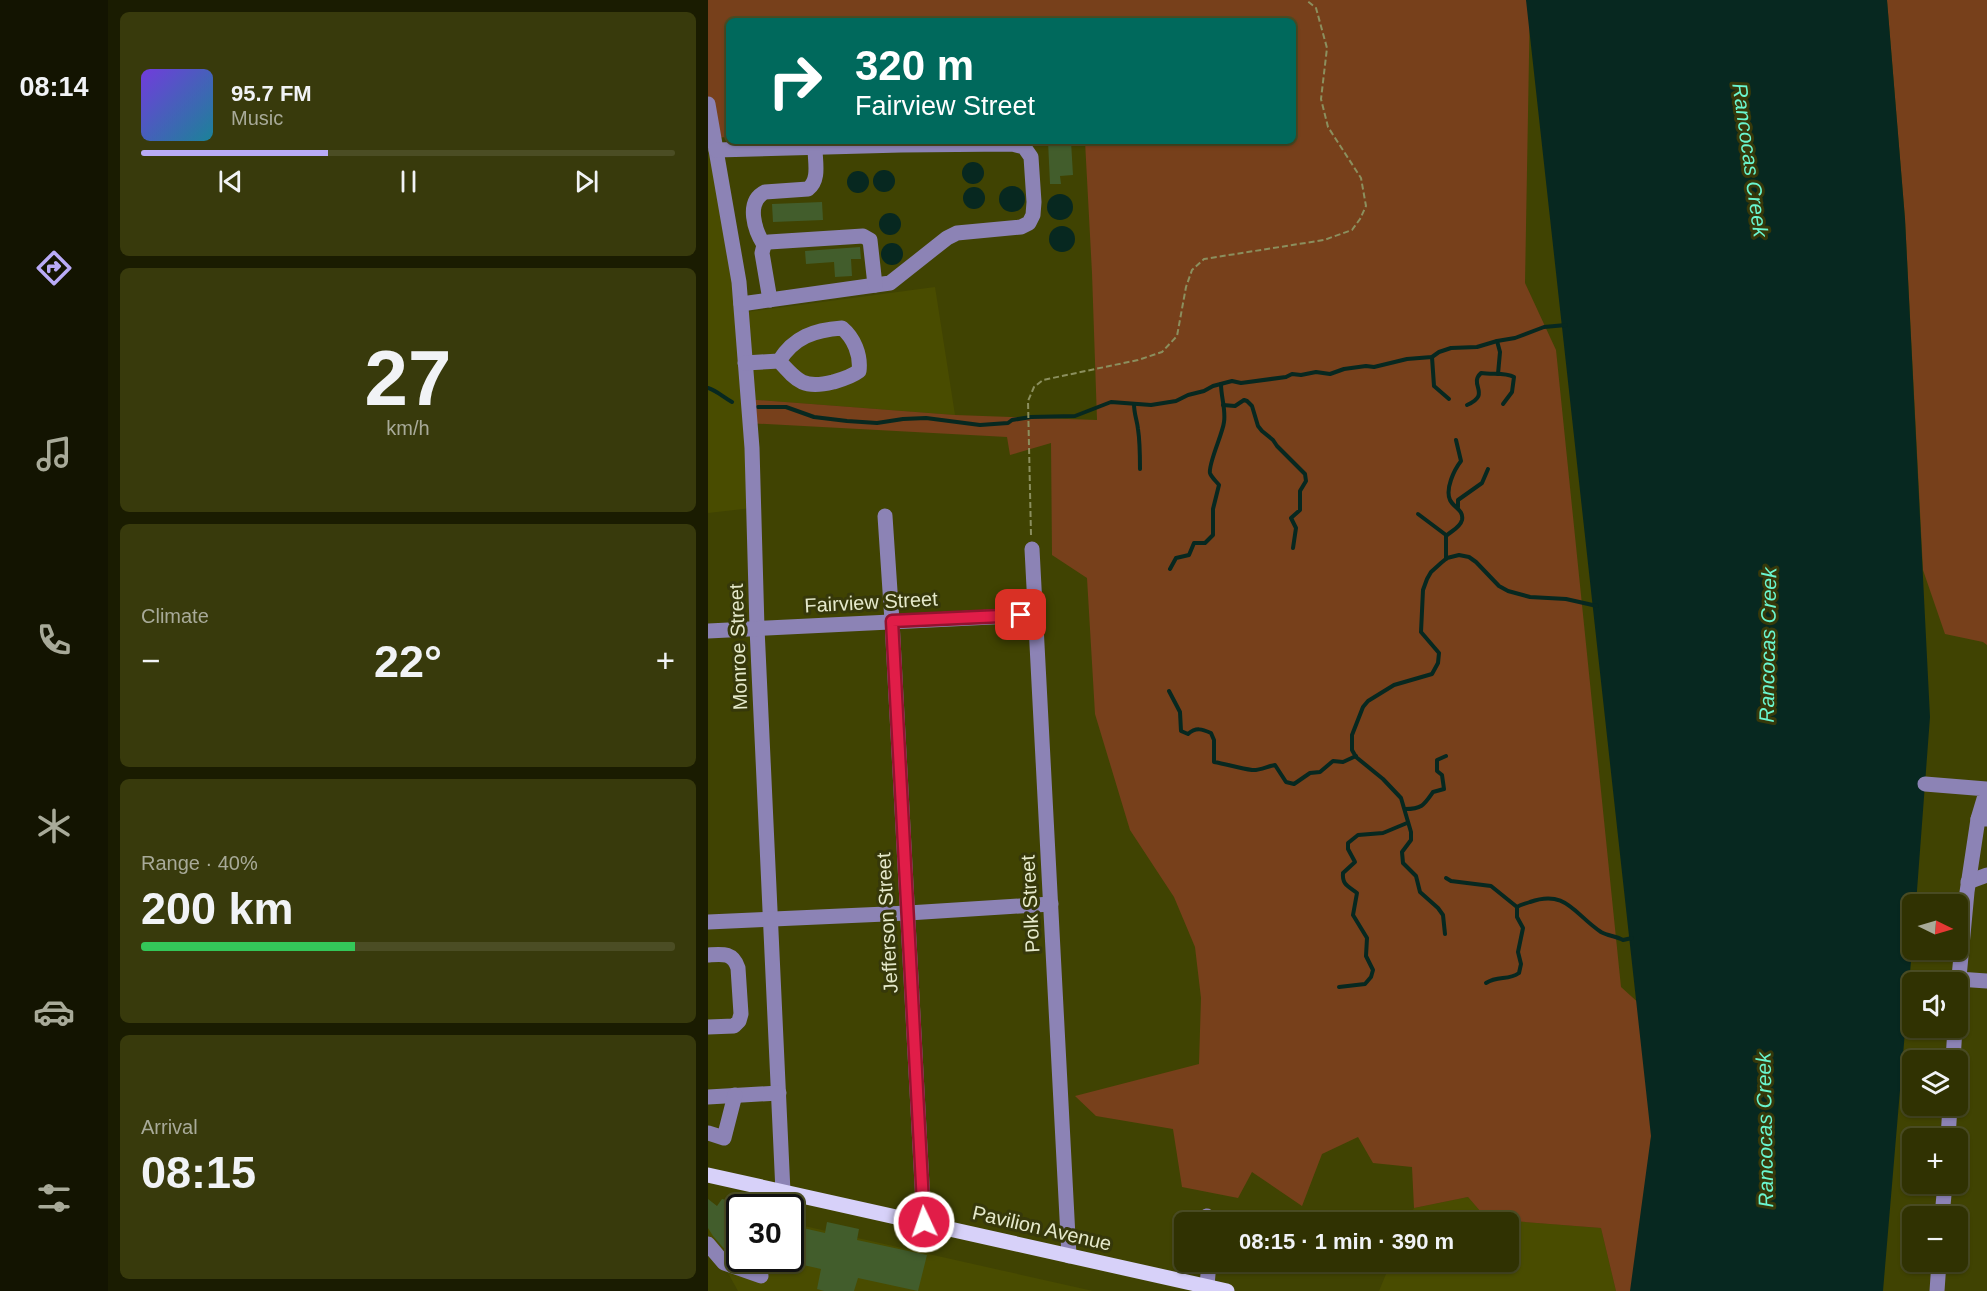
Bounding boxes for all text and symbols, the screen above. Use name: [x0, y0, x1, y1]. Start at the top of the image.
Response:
icon: right: [756, 42, 834, 120]
text: 320 m: [855, 42, 974, 89]
text: 08:14: [19, 72, 89, 102]
text: 95.7 FM: [231, 81, 312, 106]
water label: Rancocas Creek: [1728, 81, 1773, 240]
text: Fairview Street: [855, 91, 1035, 121]
text: Music: [231, 107, 283, 129]
icon: previous: [214, 165, 247, 198]
icon: pause: [392, 165, 425, 198]
icon: next: [570, 165, 603, 198]
icon: directions: [33, 247, 75, 289]
text: 27: [365, 334, 451, 422]
text: km/h: [386, 417, 430, 439]
icon: music: [33, 433, 75, 475]
water label: Rancocas Creek: [1755, 566, 1780, 723]
street label: Monroe Street: [725, 583, 751, 711]
street label: Fairview Street: [804, 588, 939, 616]
pin: [995, 589, 1046, 640]
icon: arrive: [1004, 598, 1037, 631]
text: Climate: [141, 605, 209, 627]
icon: phone: [33, 619, 75, 661]
text: 22°: [374, 636, 442, 687]
text: −: [141, 642, 160, 679]
text: +: [656, 642, 675, 679]
icon: climate: [33, 805, 75, 847]
text: Range · 40%: [141, 852, 258, 874]
street label: Jefferson Street: [872, 852, 902, 994]
street label: Polk Street: [1016, 854, 1044, 953]
text: 200 km: [141, 883, 294, 934]
north arrow: [1902, 894, 1968, 960]
map controls: [1902, 894, 1968, 1272]
button: sound: [1902, 972, 1968, 1038]
icon: car: [33, 991, 75, 1033]
button: layers: [1902, 1050, 1968, 1116]
water label: Rancocas Creek: [1752, 1051, 1777, 1208]
text: Arrival: [141, 1116, 198, 1138]
button: +: [1902, 1128, 1968, 1194]
text: 08:15: [141, 1147, 256, 1198]
icon: filters: [33, 1177, 75, 1219]
position arrow: [892, 1190, 956, 1254]
speed limit sign: 30: [726, 1194, 804, 1272]
street label: Pavilion Avenue: [970, 1201, 1114, 1255]
button: −: [1902, 1206, 1968, 1272]
text: 08:15 · 1 min · 390 m: [1239, 1229, 1454, 1254]

